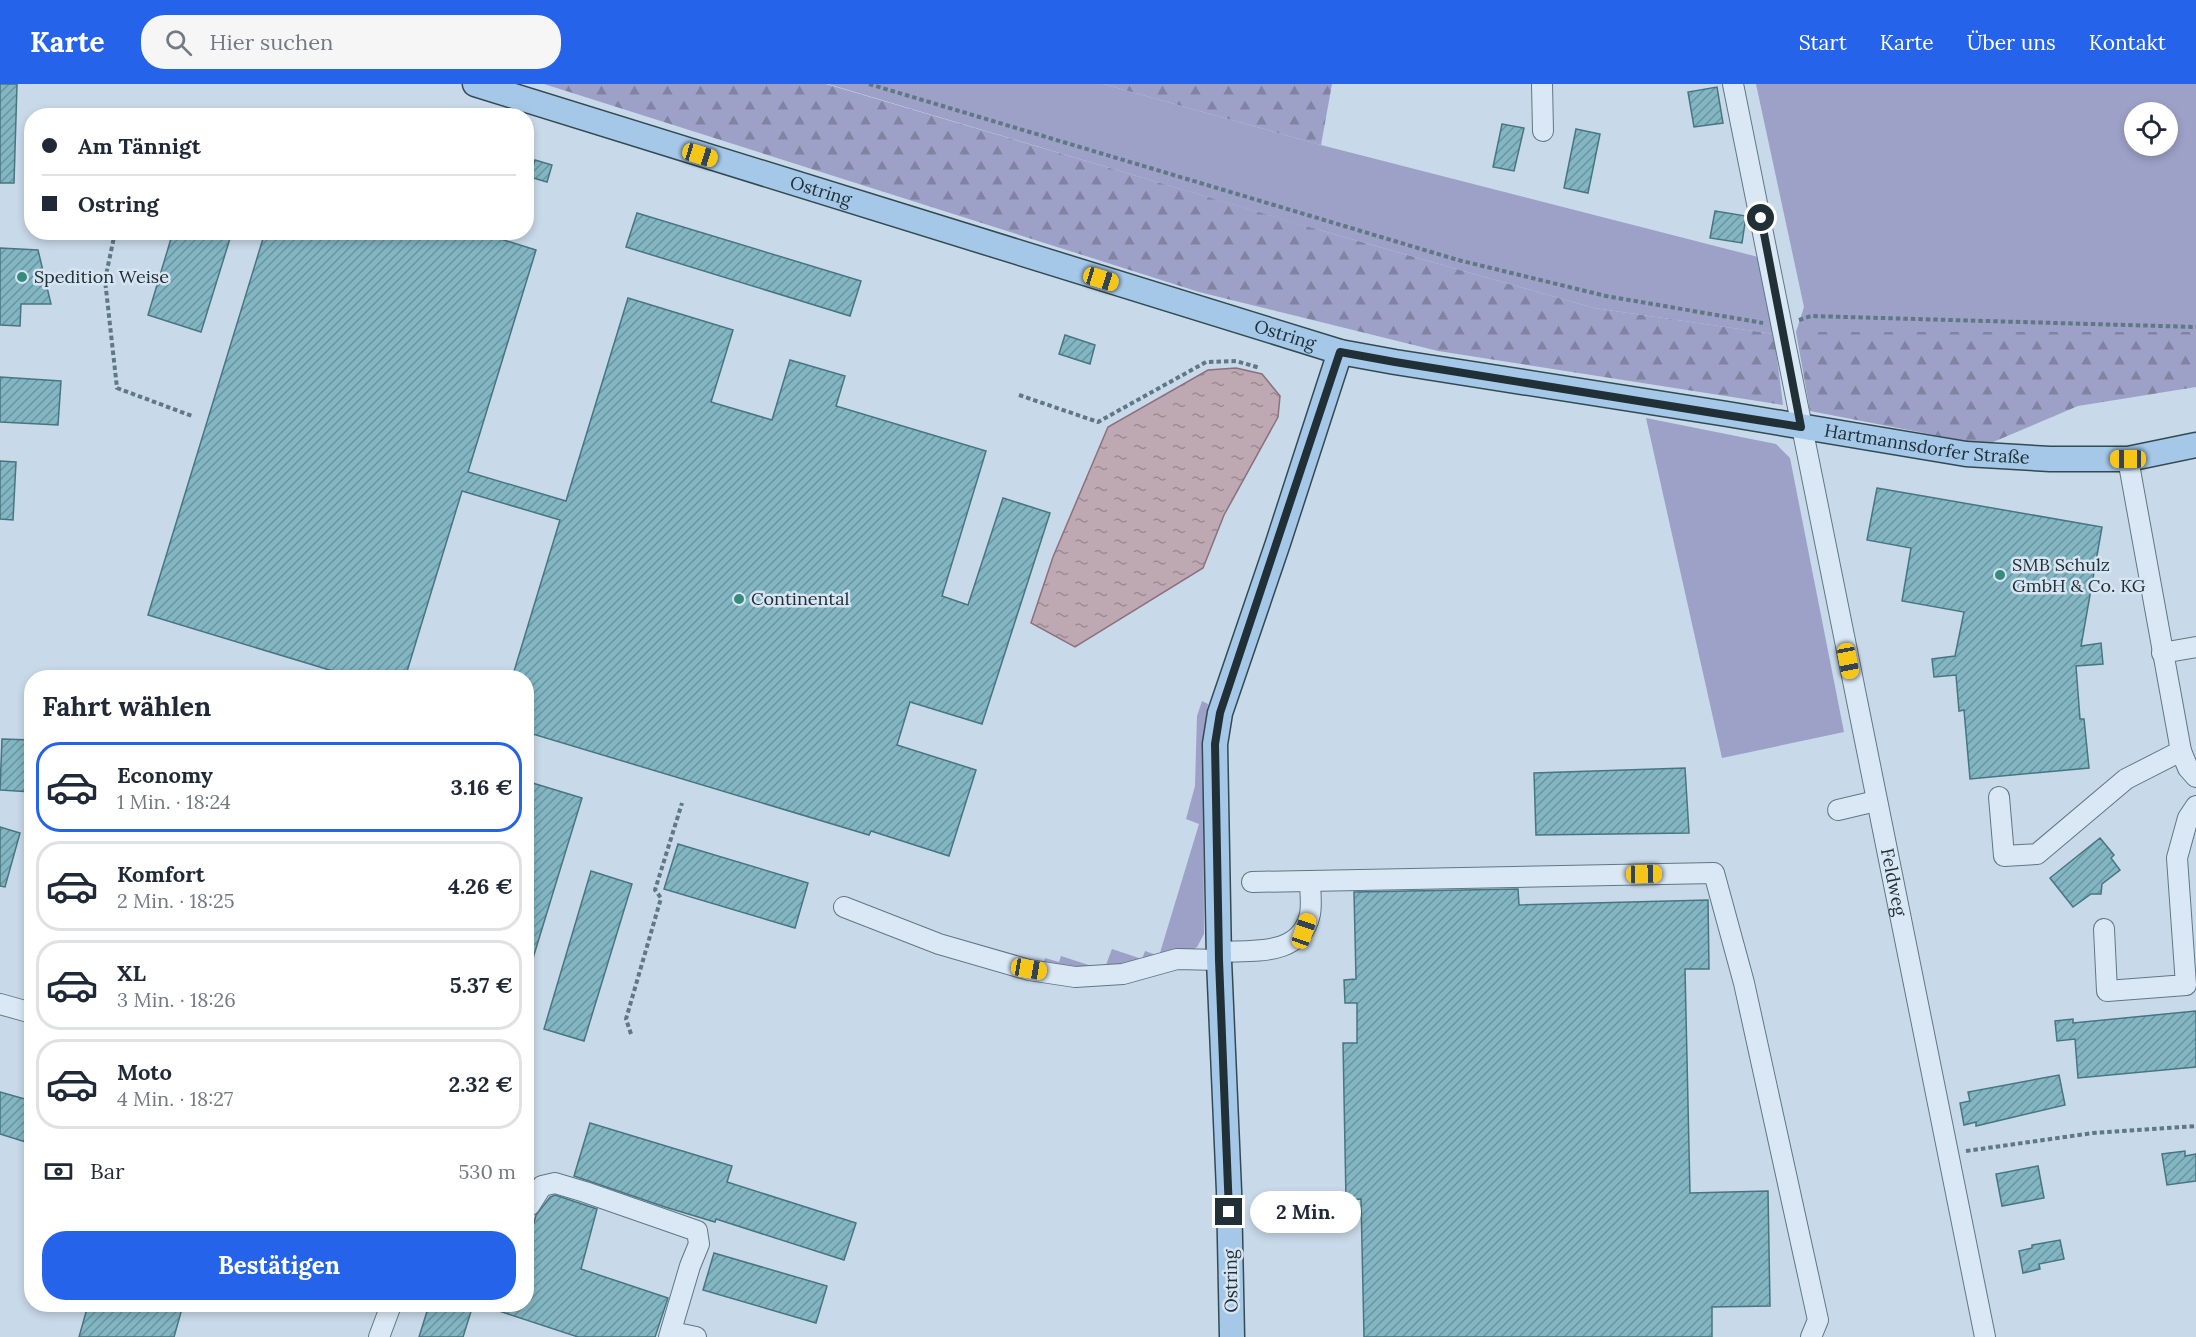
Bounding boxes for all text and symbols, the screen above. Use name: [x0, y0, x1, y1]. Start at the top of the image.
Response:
search box: [141, 15, 561, 69]
text: Karte: [30, 24, 105, 60]
icon: search: [162, 26, 195, 59]
text: Hier suchen: [210, 28, 333, 56]
text: Start: [1799, 29, 1847, 56]
text: Karte: [1880, 29, 1934, 56]
text: Über uns: [1967, 29, 2056, 56]
text: Kontakt: [2089, 29, 2166, 56]
map controls: [2124, 102, 2178, 156]
button: locate: [2124, 102, 2178, 156]
text: Am Tännigt: [78, 132, 201, 160]
car: [680, 141, 720, 169]
street label: Ostring: [787, 170, 856, 211]
text: Ostring: [78, 190, 159, 218]
route start: [1747, 204, 1774, 231]
place label: Spedition Weise: [34, 265, 169, 288]
car: [1081, 265, 1121, 293]
marker: Spedition Weise: [15, 270, 29, 284]
street label: Ostring: [1251, 314, 1320, 355]
street label: Hartmannsdorfer Straße: [1823, 418, 2031, 469]
car: [2110, 450, 2146, 468]
place label: SMB Schulz GmbH & Co. KG: [2012, 553, 2146, 597]
marker: SMB Schulz GmbH & Co. KG: [1993, 568, 2007, 582]
place label: Continental: [751, 587, 850, 610]
marker: Continental: [732, 592, 746, 606]
car: [1836, 642, 1860, 680]
text: Fahrt wählen: [42, 689, 211, 723]
icon: car: [45, 760, 99, 814]
text: Economy: [117, 761, 213, 789]
text: 3.16 €: [450, 773, 513, 801]
text: 1 Min. · 18:24: [117, 789, 231, 814]
street label: Feldweg: [1876, 846, 1912, 919]
icon: car: [45, 859, 99, 913]
text: Komfort: [117, 860, 205, 888]
car: [1626, 865, 1662, 883]
text: 4.26 €: [448, 872, 513, 900]
text: 2 Min. · 18:25: [117, 888, 235, 913]
car: [1290, 911, 1318, 951]
car: [1010, 957, 1048, 981]
icon: car: [45, 958, 99, 1012]
text: XL: [117, 959, 146, 987]
text: 5.37 €: [450, 971, 513, 999]
text: 3 Min. · 18:26: [117, 987, 236, 1012]
icon: car: [45, 1057, 99, 1111]
text: Moto: [117, 1058, 172, 1086]
text: 2.32 €: [449, 1070, 513, 1098]
text: 4 Min. · 18:27: [117, 1086, 233, 1111]
icon: cash: [42, 1155, 75, 1188]
text: Bar: [90, 1157, 125, 1185]
text: 530 m: [458, 1159, 516, 1184]
callout: 2 Min.: [1250, 1191, 1361, 1233]
route end: [1215, 1198, 1242, 1225]
text: 2 Min.: [1276, 1199, 1335, 1224]
button: Bestätigen: [42, 1231, 516, 1300]
street label: Ostring: [1218, 1248, 1243, 1313]

